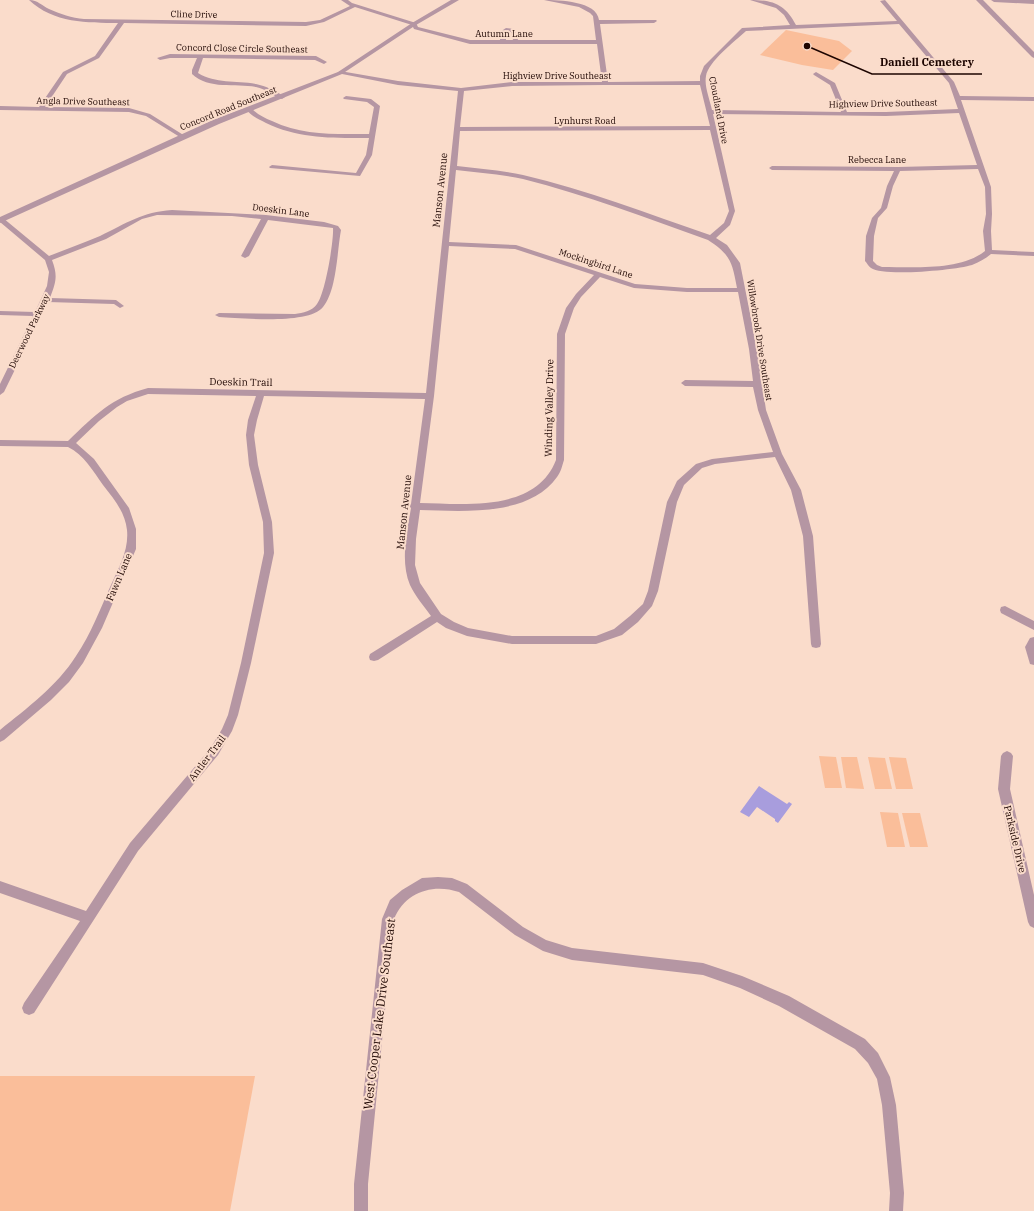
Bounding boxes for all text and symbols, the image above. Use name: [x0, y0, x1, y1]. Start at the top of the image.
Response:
street label: Cline Drive: [171, 8, 218, 20]
street label: Autumn Lane: [475, 28, 533, 39]
street label: Concord Close Circle Southeast: [176, 41, 308, 55]
callout: Daniell Cemetery: [872, 51, 982, 74]
text: Daniell Cemetery: [880, 55, 975, 69]
street label: Highview Drive Southeast: [503, 70, 611, 81]
street label: Cloudland Drive: [707, 75, 731, 145]
street label: Concord Road Southeast: [178, 84, 278, 132]
street label: Angla Drive Southeast: [36, 95, 130, 107]
street label: Highview Drive Southeast: [829, 97, 937, 109]
street label: Lynhurst Road: [554, 115, 616, 126]
street label: Manson Avenue: [430, 152, 450, 228]
street label: Rebecca Lane: [848, 154, 906, 165]
street label: Doeskin Lane: [252, 201, 310, 219]
street label: Mockingbird Lane: [558, 246, 634, 280]
street label: Willowbrook Drive Southeast: [745, 279, 775, 401]
street label: Deerwood Parkway: [6, 292, 52, 370]
street label: Winding Valley Drive: [542, 359, 556, 457]
street label: Doeskin Trail: [209, 375, 273, 389]
street label: Manson Avenue: [394, 474, 414, 550]
street label: Fawn Lane: [103, 551, 135, 603]
street label: Antler Trail: [185, 732, 229, 784]
street label: Parkside Drive: [1001, 804, 1029, 874]
street label: West Cooper Lake Drive Southeast: [360, 918, 398, 1110]

